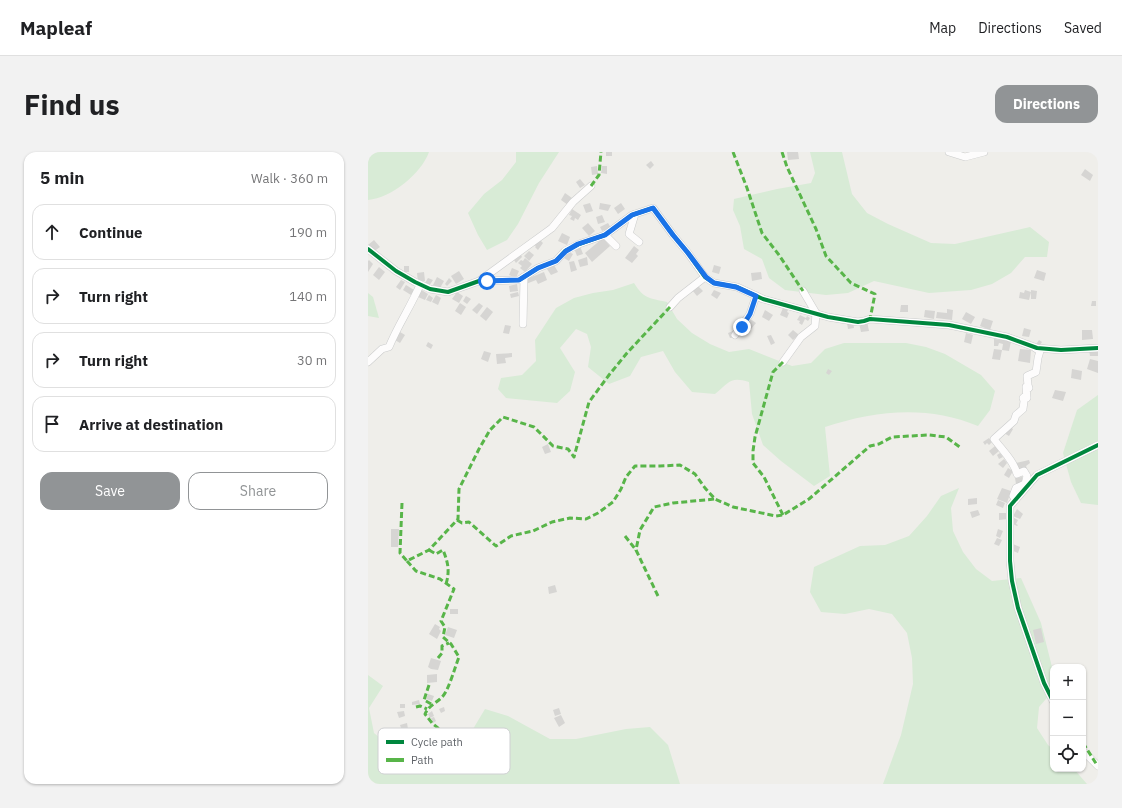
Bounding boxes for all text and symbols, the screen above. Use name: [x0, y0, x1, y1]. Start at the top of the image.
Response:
text: Mapleaf: [20, 16, 92, 40]
text: Map: [929, 19, 956, 37]
text: Directions: [978, 19, 1042, 37]
text: Saved: [1064, 19, 1102, 37]
button: Directions: [995, 85, 1098, 123]
text: Find us: [24, 86, 120, 123]
text: 5 min: [40, 167, 84, 189]
text: Walk · 360 m: [251, 170, 328, 187]
icon: ahead: [41, 221, 63, 243]
text: Continue: [79, 223, 143, 242]
text: 190 m: [289, 224, 327, 241]
route start: [478, 272, 496, 290]
icon: right: [41, 285, 63, 307]
text: Turn right: [79, 287, 148, 306]
text: 140 m: [289, 288, 327, 305]
route end: [733, 318, 751, 336]
icon: right: [41, 349, 63, 371]
text: Turn right: [79, 351, 148, 370]
text: 30 m: [297, 352, 327, 369]
icon: arrive: [41, 413, 63, 435]
text: Arrive at destination: [79, 415, 223, 434]
button: Save: [40, 472, 180, 510]
button: Share: [188, 472, 328, 510]
map controls: [1050, 664, 1086, 772]
button: +: [1050, 664, 1086, 700]
button: −: [1050, 700, 1086, 736]
legend: [378, 728, 510, 774]
text: Cycle path: [411, 735, 463, 749]
button: locate: [1050, 736, 1086, 772]
text: Path: [411, 753, 434, 767]

